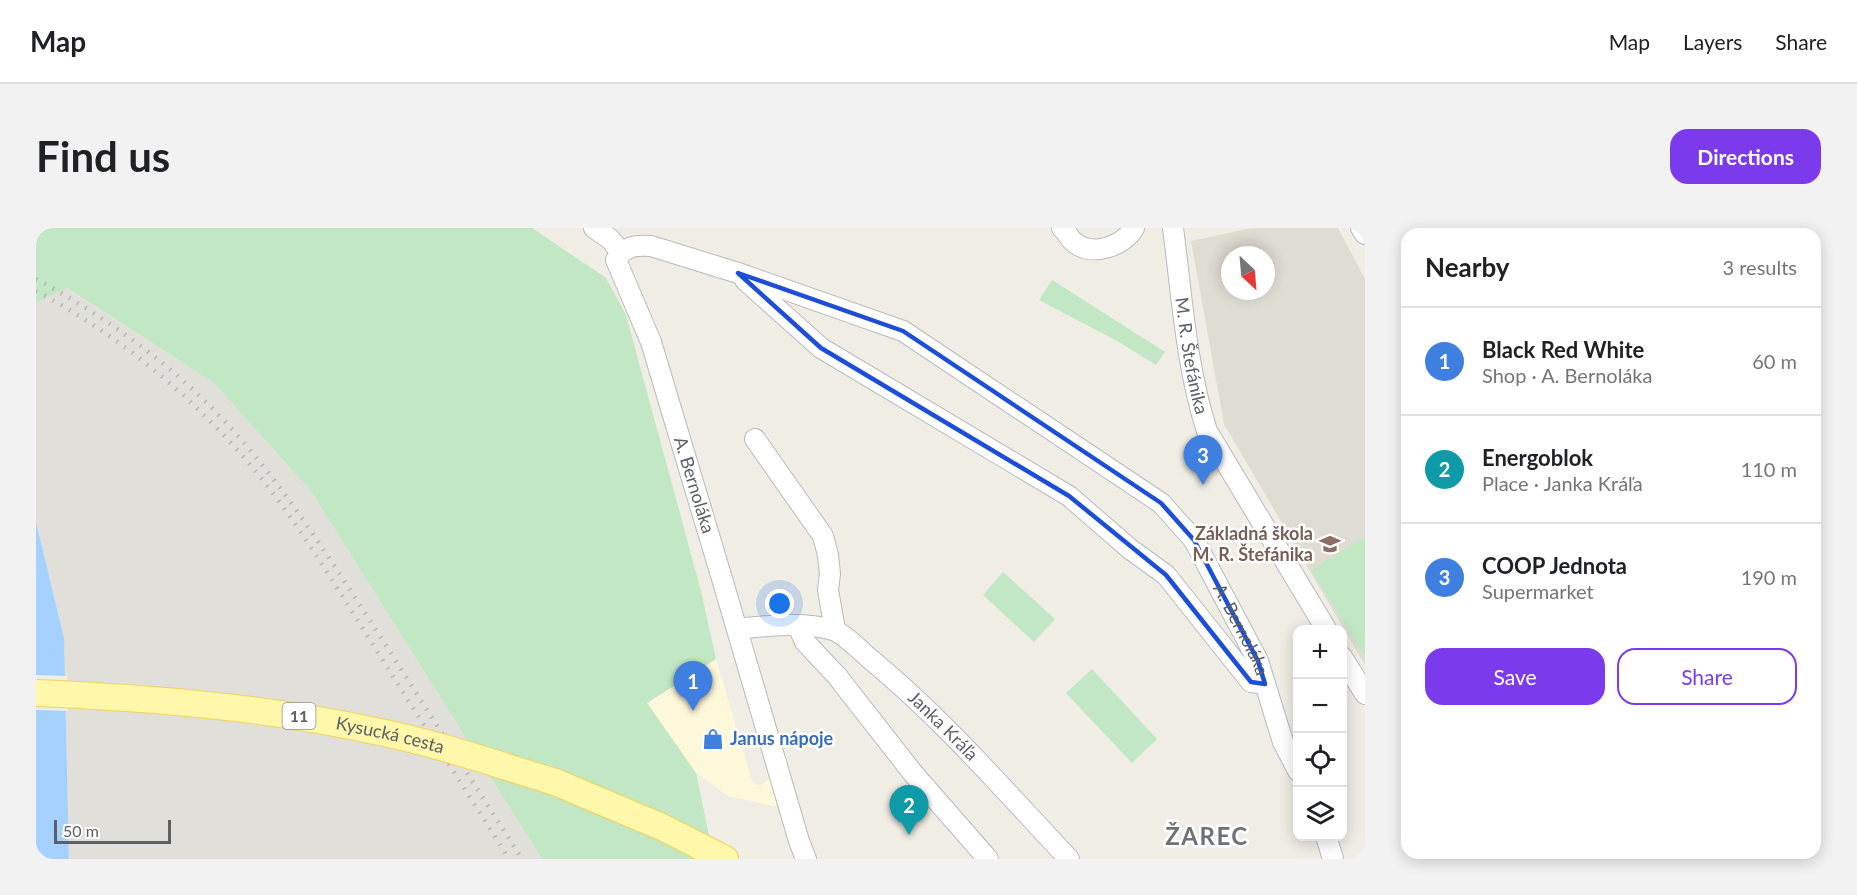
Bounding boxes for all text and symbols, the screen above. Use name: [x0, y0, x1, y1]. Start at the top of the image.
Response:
text: Map: [30, 24, 86, 58]
text: Map: [1609, 29, 1650, 54]
text: Layers: [1683, 29, 1742, 54]
text: Share: [1775, 29, 1827, 54]
button: Directions: [1670, 129, 1821, 184]
text: Find us: [36, 131, 170, 181]
north arrow: [1221, 246, 1275, 300]
text: Nearby: [1425, 251, 1510, 283]
text: 3 results: [1722, 255, 1797, 279]
street label: M. R. Štefánika: [1171, 296, 1213, 416]
text: Black Red White: [1482, 336, 1644, 363]
text: 1: [1439, 349, 1450, 373]
text: 60 m: [1752, 349, 1797, 373]
text: Shop · A. Bernoláka: [1482, 363, 1652, 387]
street label: A. Bernoláka: [670, 434, 720, 536]
pin: 3: [1184, 436, 1222, 485]
text: Energoblok: [1482, 444, 1593, 471]
text: 2: [1439, 457, 1450, 481]
text: 110 m: [1741, 457, 1797, 481]
text: Place · Janka Kráľa: [1482, 471, 1643, 495]
place label: Základná škola M. R. Štefánika: [1192, 522, 1313, 565]
school or university icon: Základná škola M. R. Štefánika: [1318, 532, 1342, 556]
text: COOP Jednota: [1482, 552, 1627, 579]
text: 3: [1439, 565, 1450, 589]
text: 190 m: [1741, 565, 1797, 589]
text: Supermarket: [1482, 579, 1594, 603]
street label: A. Bernoláka: [1209, 580, 1274, 678]
your location: [765, 589, 794, 618]
map controls: [1293, 625, 1347, 841]
button: +: [1293, 625, 1347, 679]
button: Save: [1425, 648, 1605, 705]
button: Share: [1617, 648, 1797, 705]
pin: 1: [674, 662, 712, 711]
button: −: [1293, 679, 1347, 733]
street label: Janka Kráľa: [904, 686, 983, 765]
road number: 11: [282, 703, 316, 729]
street label: Kysucká cesta: [334, 711, 447, 757]
shop icon: Janus nápoje: [701, 727, 725, 751]
place label: Janus nápoje: [730, 727, 834, 749]
button: locate: [1293, 733, 1347, 787]
pin: 2: [890, 786, 928, 835]
button: layers: [1293, 787, 1347, 841]
scale bar: [54, 817, 171, 844]
text: 50 m: [63, 821, 99, 840]
district label: ŽAREC: [1165, 821, 1249, 850]

